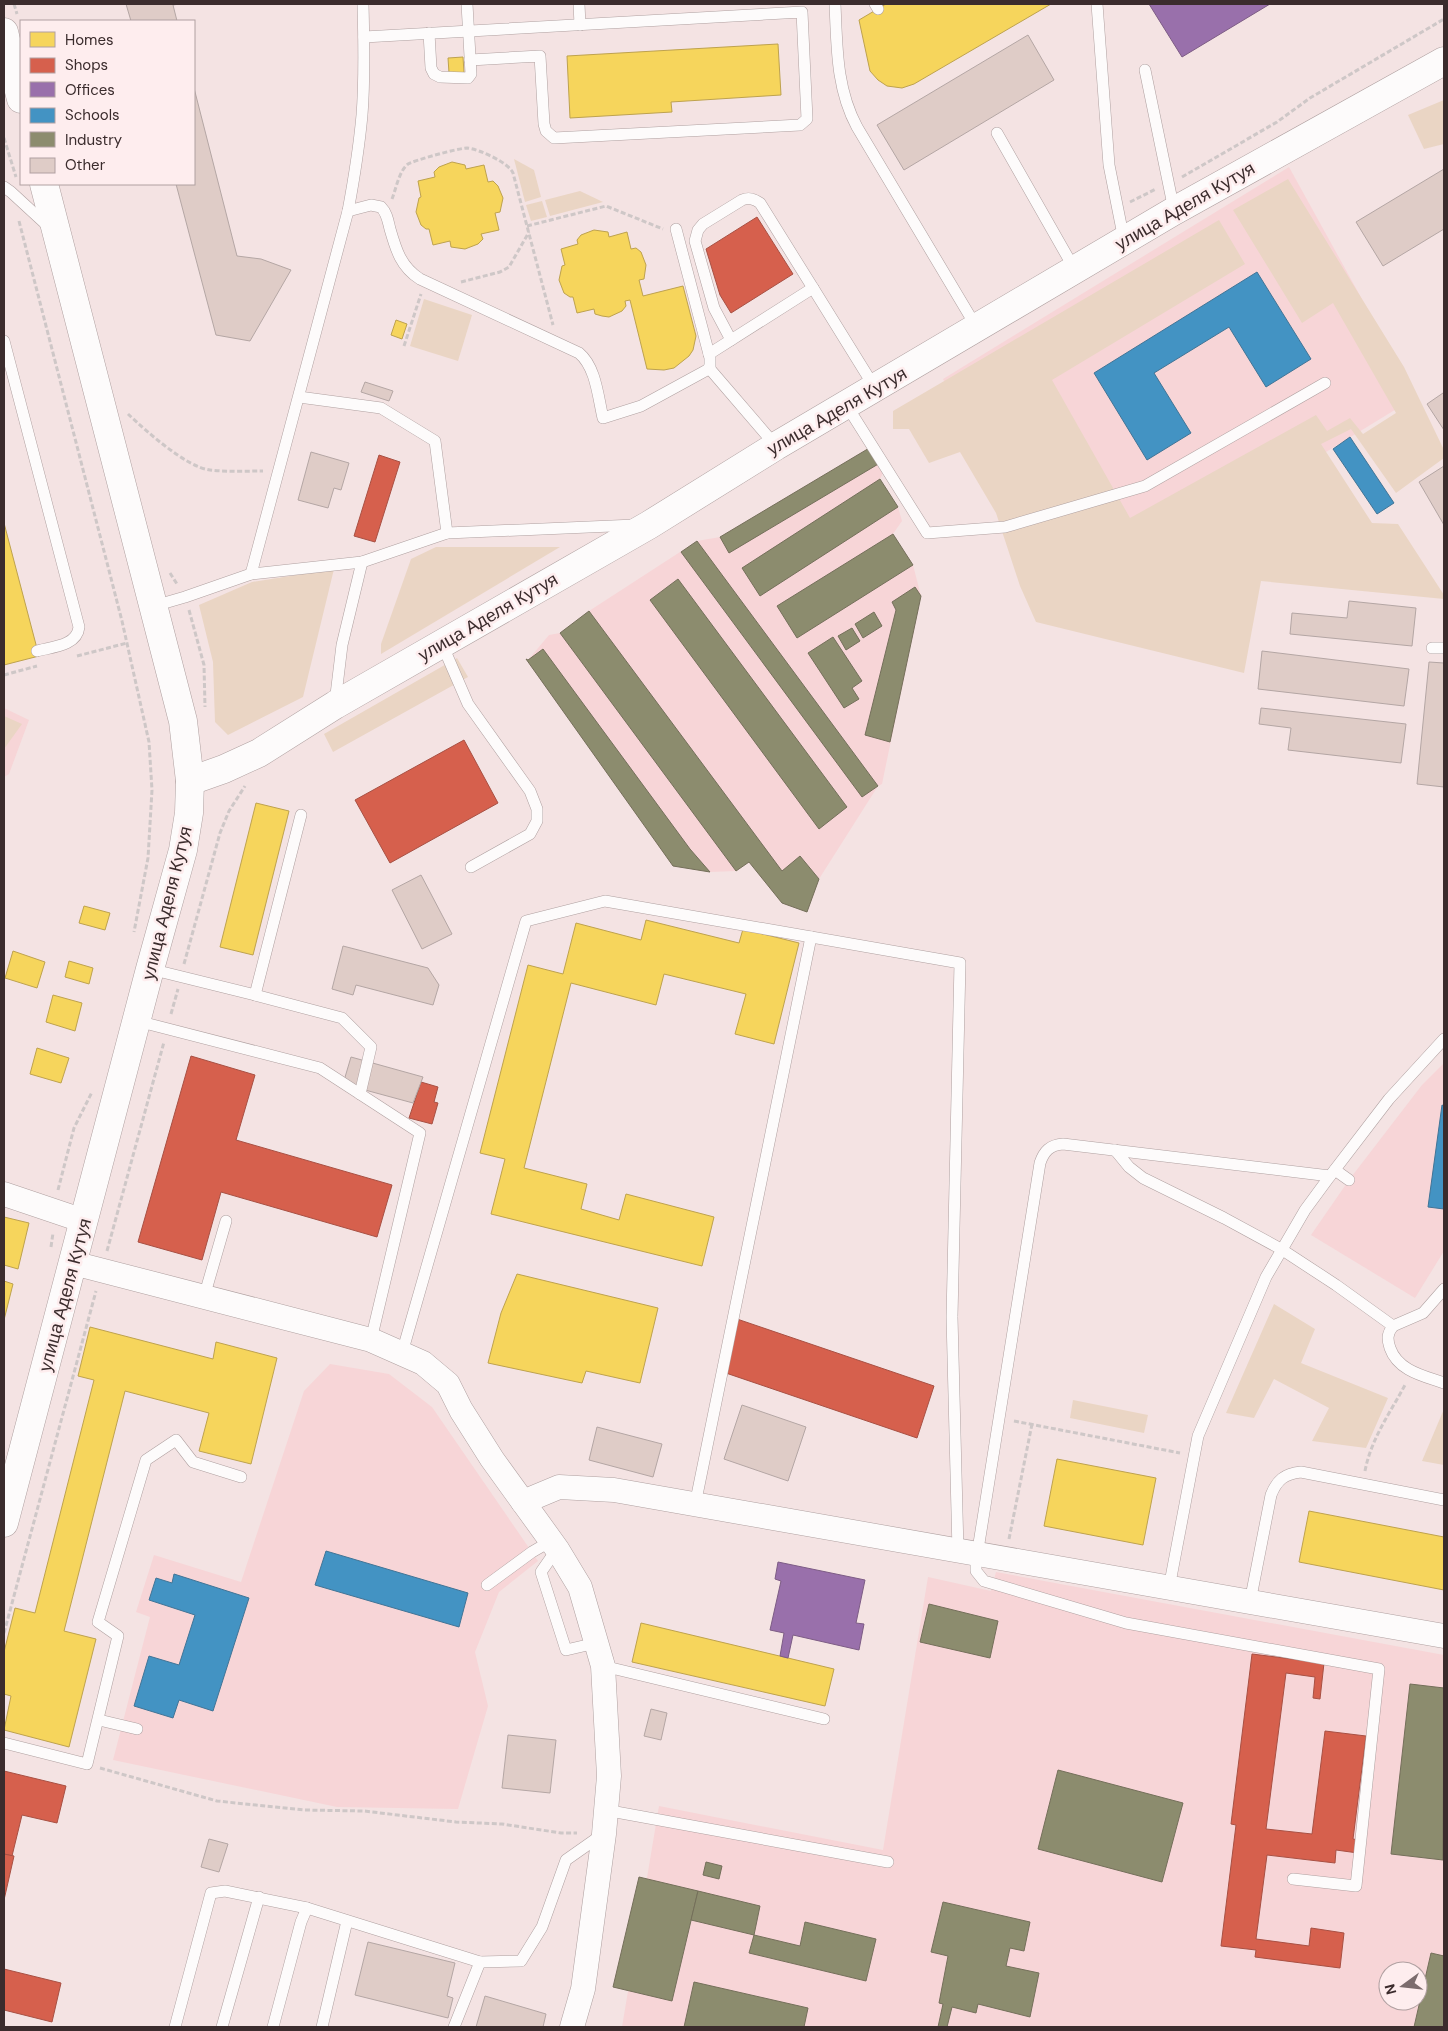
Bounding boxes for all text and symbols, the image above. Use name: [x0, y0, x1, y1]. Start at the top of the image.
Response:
legend: [20, 20, 195, 185]
text: Homes: [65, 30, 114, 50]
text: Shops: [65, 55, 108, 75]
text: Offices: [65, 80, 115, 100]
text: Schools: [65, 105, 120, 125]
text: Industry: [65, 130, 123, 150]
text: Other: [65, 155, 106, 175]
street label: улица Аделя Кутуя: [1111, 156, 1259, 256]
street label: улица Аделя Кутуя: [763, 361, 911, 461]
street label: улица Аделя Кутуя: [414, 567, 562, 667]
street label: улица Аделя Кутуя: [136, 824, 198, 982]
street label: улица Аделя Кутуя: [33, 1216, 97, 1374]
north arrow: [1378, 1961, 1428, 2011]
text: N: [1380, 1982, 1400, 1997]

